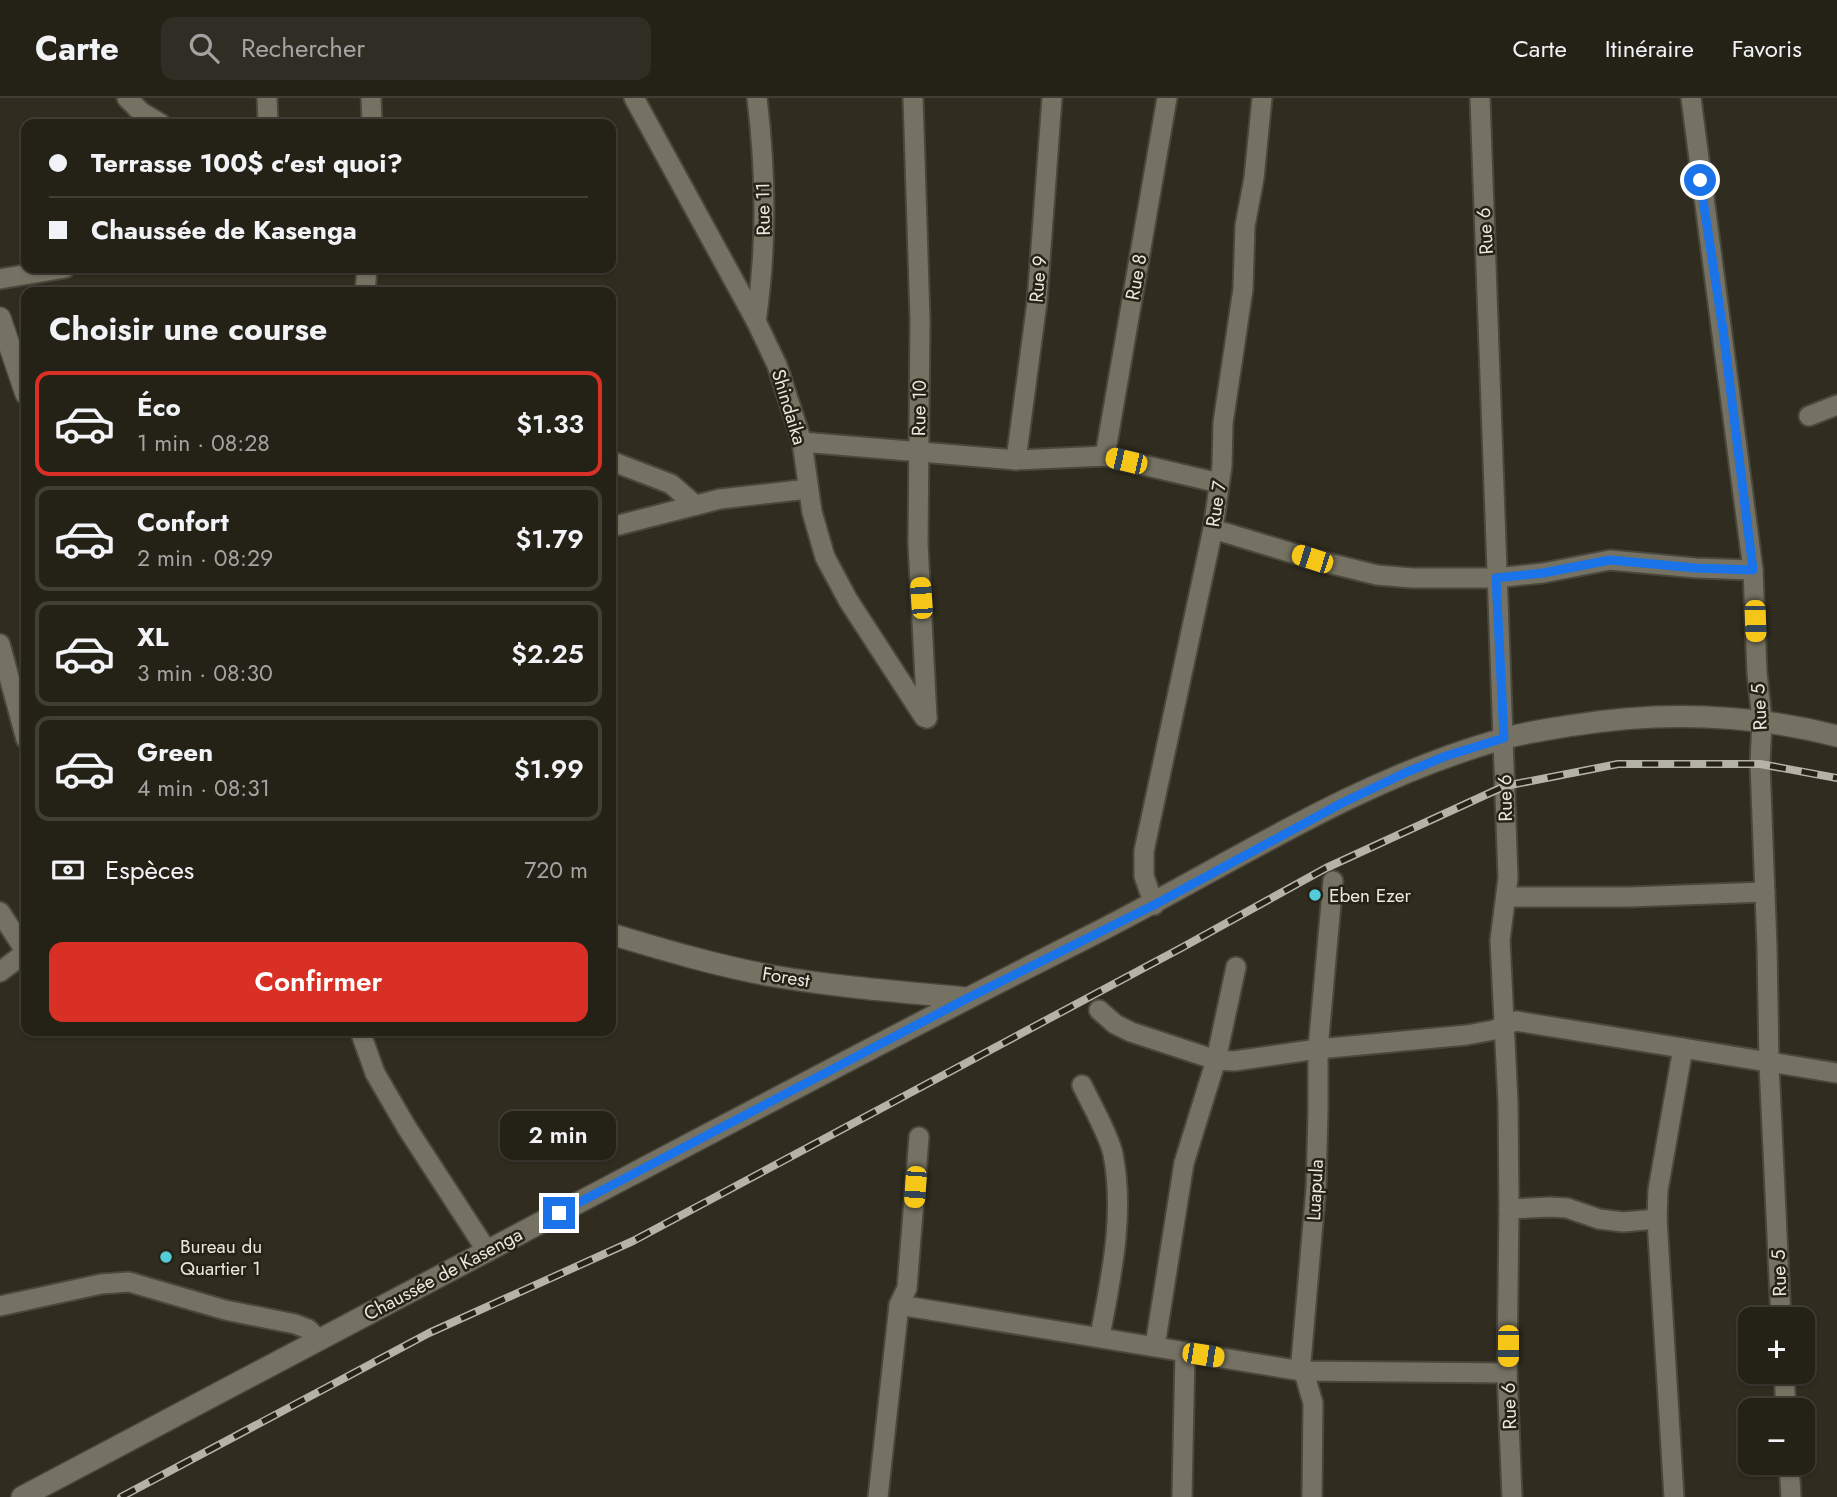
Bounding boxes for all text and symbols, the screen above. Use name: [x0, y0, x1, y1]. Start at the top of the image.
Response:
search box: [161, 17, 651, 80]
text: Carte: [35, 25, 119, 72]
icon: search: [185, 29, 223, 67]
text: Rechercher: [241, 29, 365, 67]
text: Carte: [1512, 31, 1567, 66]
text: Itinéraire: [1605, 31, 1694, 66]
text: Favoris: [1732, 31, 1802, 66]
text: Terrasse 100$ c'est quoi?: [91, 144, 403, 182]
route start: [1684, 164, 1716, 196]
street label: Rue 11: [749, 182, 777, 236]
street label: Rue 6: [1470, 207, 1500, 255]
text: Chaussée de Kasenga: [91, 211, 357, 249]
street label: Rue 8: [1119, 252, 1153, 302]
street label: Rue 9: [1023, 254, 1053, 304]
text: Choisir une course: [49, 306, 327, 352]
street label: Shindaika: [765, 366, 813, 448]
street label: Rue 10: [905, 380, 933, 436]
text: Éco: [137, 388, 181, 426]
icon: car: [53, 392, 116, 455]
text: $1.33: [516, 405, 584, 443]
text: 1 min · 08:28: [137, 426, 270, 460]
car: [1104, 446, 1149, 476]
street label: Rue 7: [1199, 479, 1233, 529]
text: Confort: [137, 503, 229, 541]
icon: car: [53, 507, 116, 570]
text: $1.79: [516, 520, 584, 558]
text: 2 min · 08:29: [137, 541, 273, 575]
car: [1289, 543, 1336, 575]
car: [910, 576, 933, 620]
car: [1744, 600, 1767, 642]
text: XL: [137, 618, 169, 656]
icon: car: [53, 622, 116, 685]
text: $2.25: [511, 635, 584, 673]
text: 3 min · 08:30: [137, 656, 273, 690]
street label: Rue 5: [1744, 683, 1774, 731]
text: Green: [137, 733, 213, 771]
icon: car: [53, 737, 116, 800]
text: $1.99: [514, 750, 584, 788]
text: 4 min · 08:31: [137, 771, 270, 805]
street label: Rue 6: [1491, 774, 1519, 822]
icon: cash: [49, 851, 87, 889]
text: Espèces: [105, 851, 194, 889]
text: 720 m: [524, 853, 588, 887]
place label: Eben Ezer: [1329, 882, 1411, 909]
marker: Eben Ezer: [1307, 887, 1323, 903]
button: Confirmer: [49, 942, 588, 1022]
street label: Forest: [760, 960, 812, 994]
callout: 2 min: [501, 1112, 617, 1160]
text: 2 min: [528, 1118, 588, 1152]
street label: Luapula: [1300, 1159, 1330, 1221]
car: [904, 1165, 927, 1209]
route end: [543, 1197, 575, 1229]
street label: Chaussée de Kasenga: [359, 1221, 527, 1327]
place label: Bureau du Quartier 1: [180, 1233, 262, 1282]
marker: Bureau du Quartier 1: [158, 1249, 174, 1265]
street label: Rue 5: [1765, 1249, 1793, 1297]
map controls: [1738, 1307, 1815, 1475]
button: +: [1738, 1307, 1815, 1384]
car: [1498, 1325, 1519, 1367]
car: [1181, 1341, 1226, 1369]
street label: Rue 6: [1495, 1382, 1523, 1430]
button: −: [1738, 1398, 1815, 1475]

